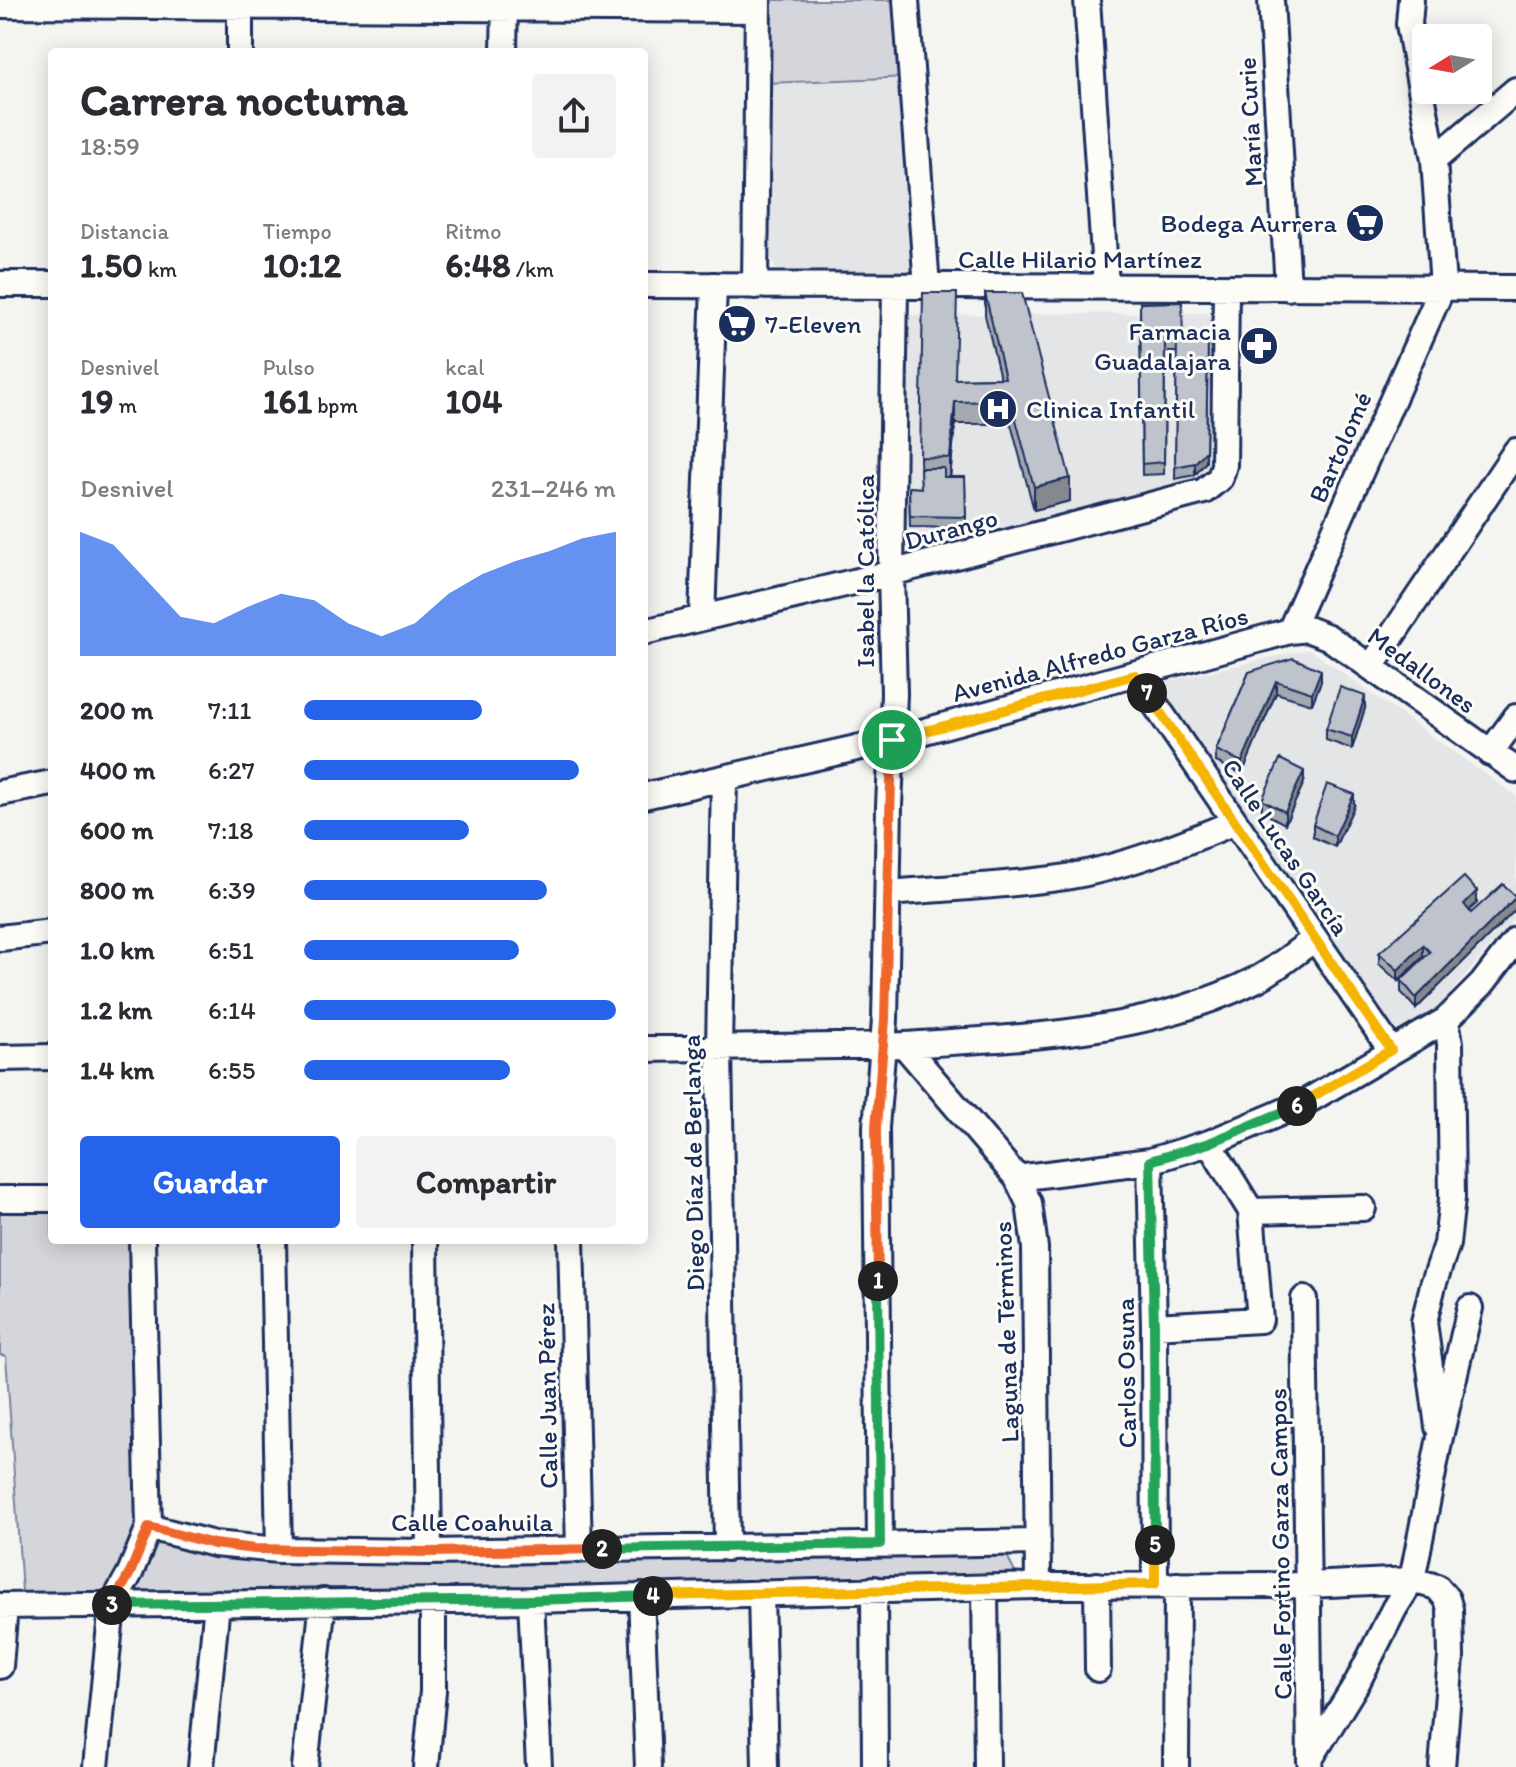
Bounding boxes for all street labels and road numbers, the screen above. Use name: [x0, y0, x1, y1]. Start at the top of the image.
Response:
street label: María Curie: [1231, 56, 1269, 188]
street label: Calle Hilario Martínez: [958, 243, 1202, 275]
street label: Bartolomé: [1301, 386, 1379, 508]
street label: Isabel la Católica: [849, 474, 881, 668]
street label: Durango: [901, 501, 1001, 557]
street label: Avenida Alfredo Garza Ríos: [949, 599, 1251, 709]
street label: Medallones: [1361, 620, 1483, 720]
street label: Calle Lucas García: [1215, 752, 1357, 942]
street label: Diego Díaz de Berlanga: [675, 1034, 711, 1292]
street label: Laguna de Términos: [986, 1221, 1026, 1443]
street label: Carlos Osuna: [1109, 1297, 1143, 1449]
street label: Calle Juan Pérez: [529, 1303, 565, 1489]
street label: Calle Fortino Garza Campos: [1261, 1388, 1299, 1700]
street label: Calle Coahuila: [391, 1506, 554, 1538]

